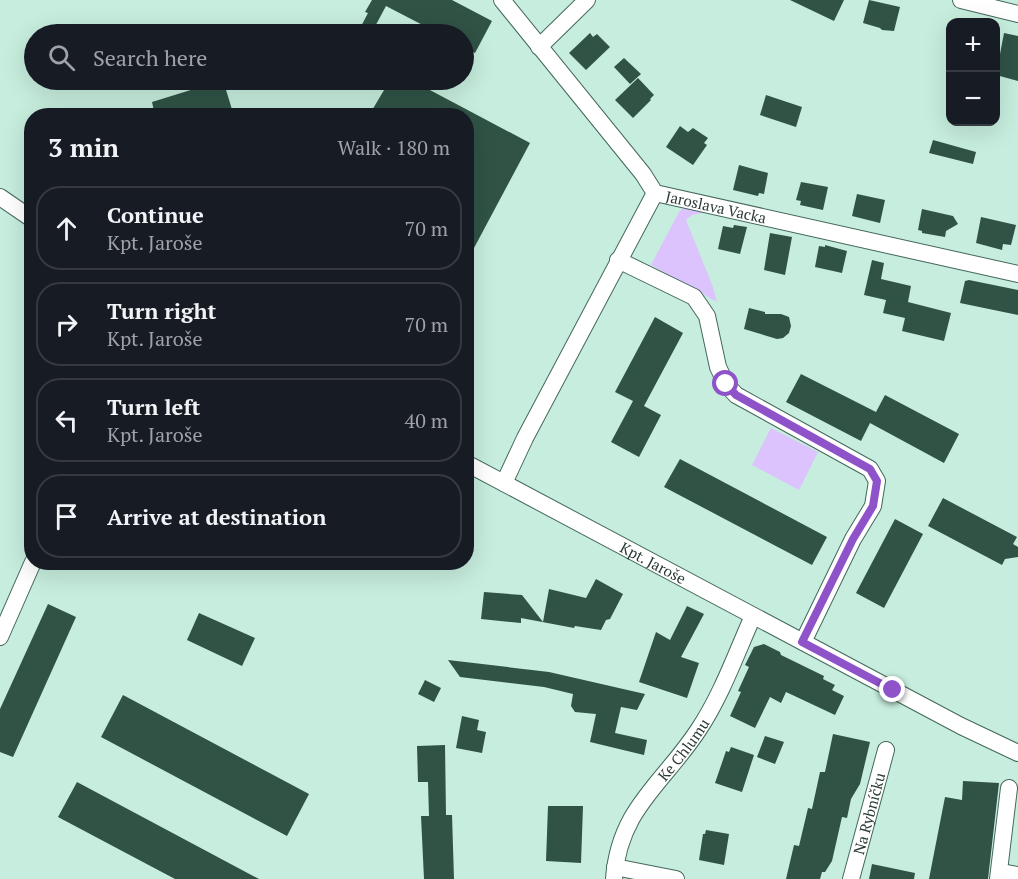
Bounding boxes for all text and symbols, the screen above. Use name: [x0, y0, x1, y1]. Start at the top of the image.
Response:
map controls: [946, 18, 1000, 126]
button: +: [946, 18, 1000, 72]
search box: [24, 24, 474, 90]
icon: search: [45, 41, 78, 74]
text: Search here: [93, 43, 207, 72]
button: −: [946, 72, 1000, 126]
text: 3 min: [48, 130, 119, 164]
text: Walk · 180 m: [338, 134, 450, 161]
street label: Jaroslava Vacka: [664, 186, 769, 228]
text: Continue: [107, 200, 204, 229]
icon: ahead: [50, 212, 83, 245]
text: 70 m: [405, 215, 448, 242]
text: Kpt. Jaroše: [107, 229, 202, 256]
text: Turn right: [107, 296, 216, 325]
icon: right: [50, 308, 83, 341]
text: 70 m: [405, 311, 448, 338]
text: Kpt. Jaroše: [107, 325, 202, 352]
route start: [712, 370, 738, 396]
text: Turn left: [107, 392, 200, 421]
icon: left: [50, 404, 83, 437]
text: 40 m: [405, 407, 448, 434]
text: Kpt. Jaroše: [107, 421, 202, 448]
icon: arrive: [50, 500, 83, 533]
text: Arrive at destination: [107, 502, 326, 531]
street label: Kpt. Jaroše: [617, 537, 690, 588]
route end: [879, 676, 905, 702]
street label: Ke Chlumu: [653, 714, 714, 785]
street label: Na Rybníčku: [848, 770, 890, 856]

